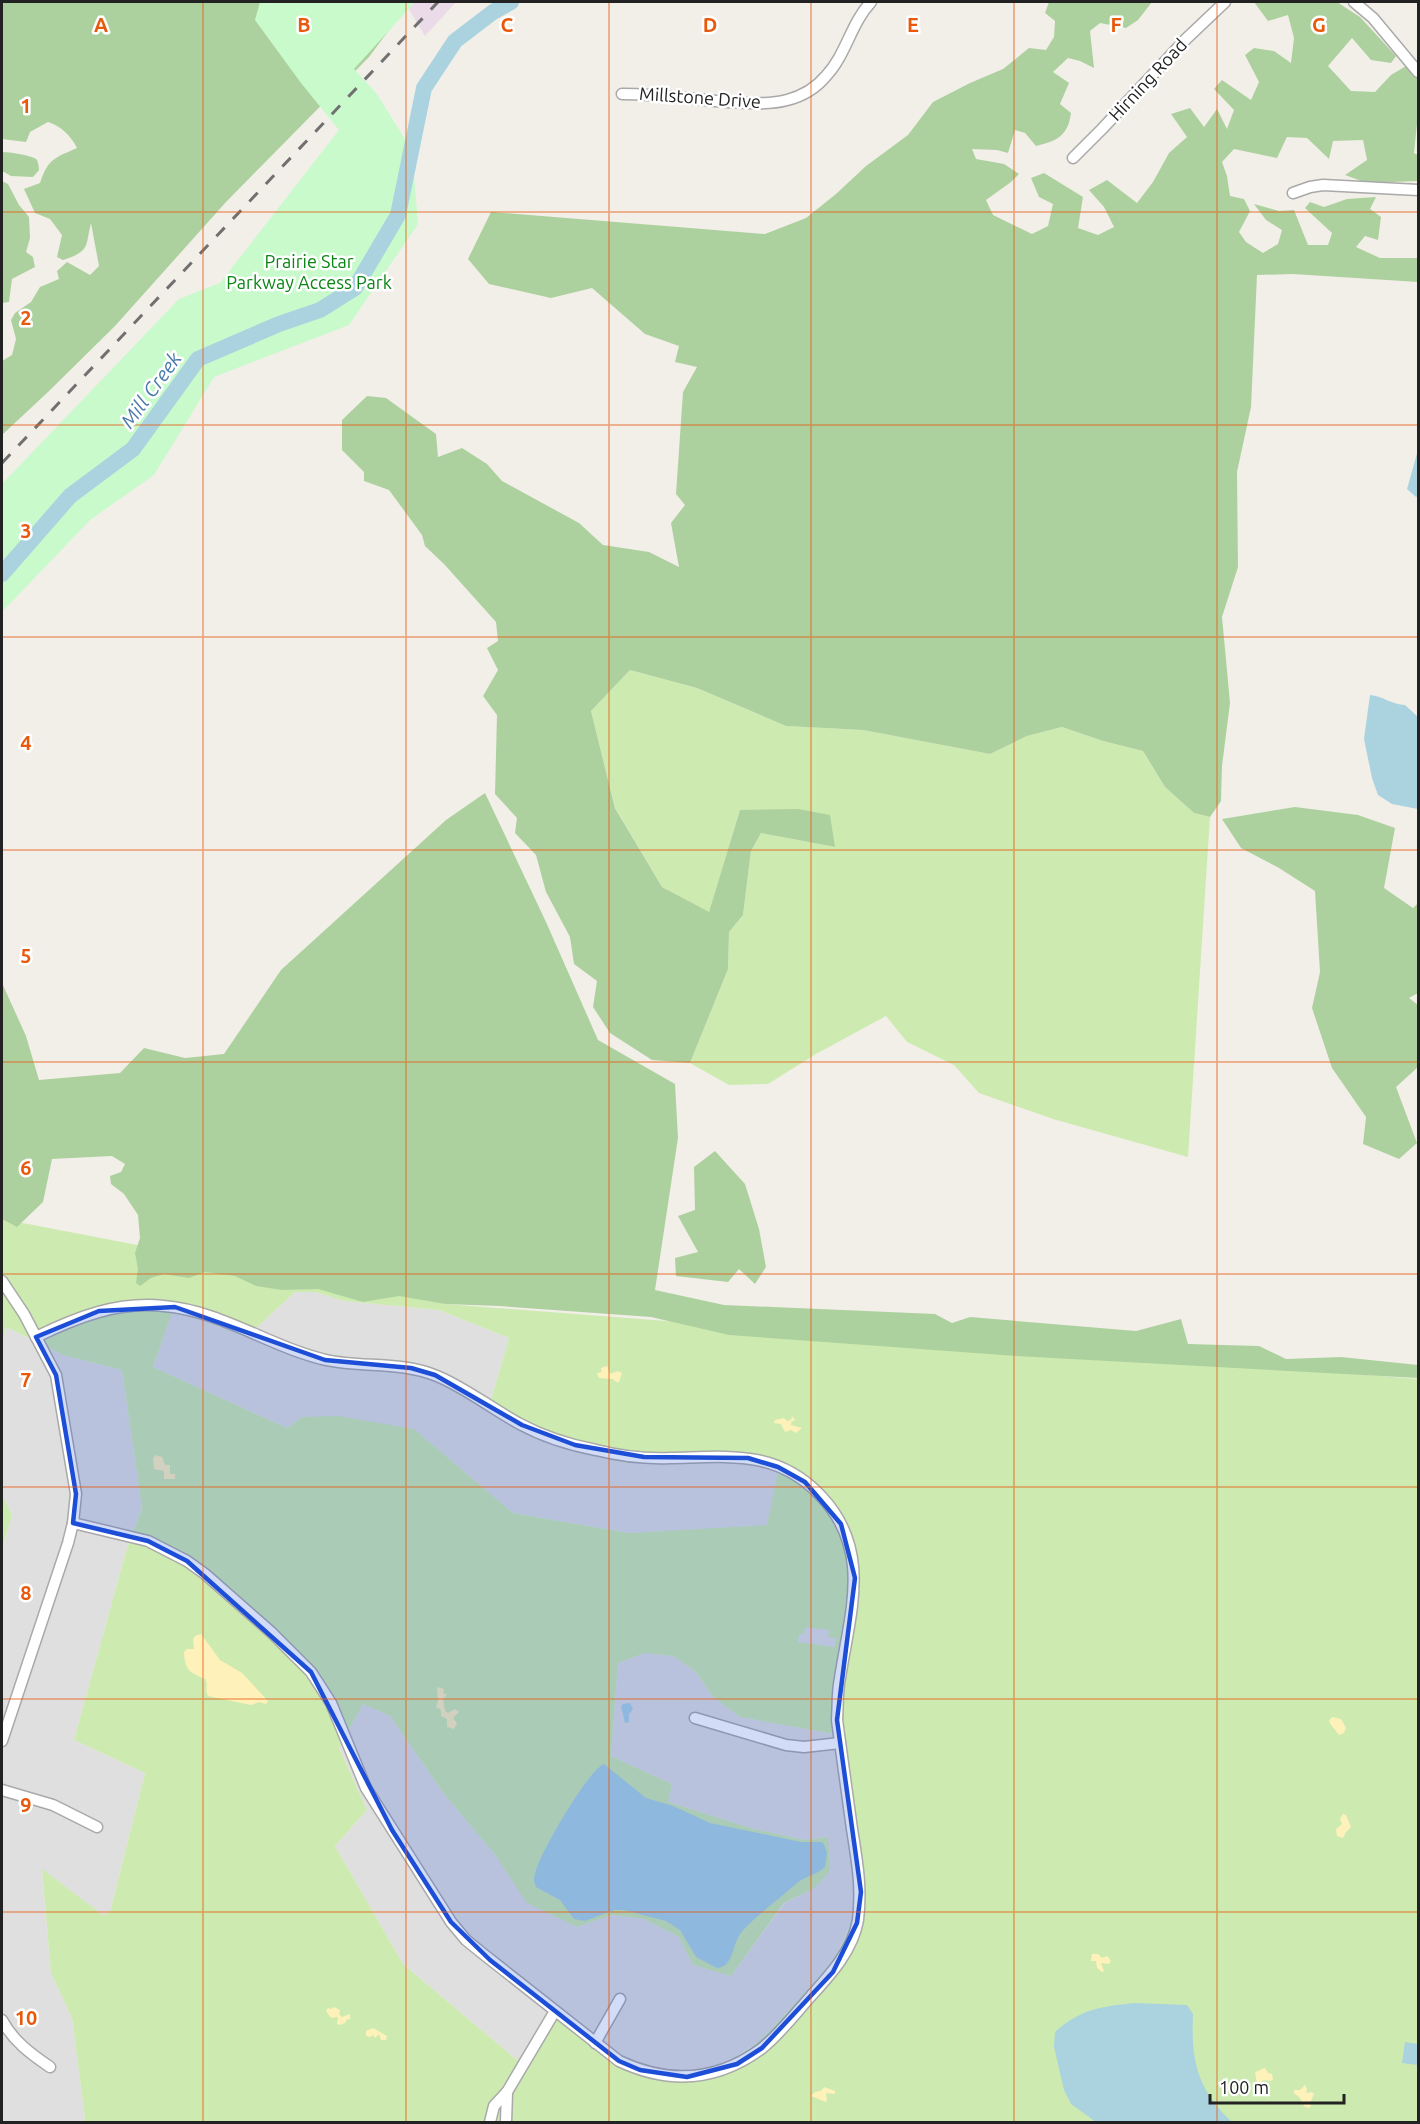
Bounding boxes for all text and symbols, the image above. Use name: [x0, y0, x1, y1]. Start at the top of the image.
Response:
text: A: [94, 13, 108, 36]
text: B: [297, 13, 311, 36]
text: C: [501, 13, 514, 36]
text: D: [703, 13, 717, 36]
text: E: [907, 13, 919, 36]
text: F: [1110, 13, 1122, 36]
text: G: [1312, 13, 1326, 36]
street label: Hirning Road: [1104, 34, 1190, 124]
street label: Millstone Drive: [639, 83, 761, 111]
text: 1: [20, 94, 32, 117]
park label: Prairie Star Parkway Access Park: [226, 251, 392, 292]
text: 2: [20, 306, 32, 329]
water label: Mill Creek: [115, 347, 186, 432]
text: 3: [20, 519, 32, 542]
text: 4: [20, 731, 32, 754]
text: 5: [20, 944, 32, 967]
text: 6: [20, 1156, 32, 1179]
text: 7: [20, 1368, 32, 1391]
text: 8: [20, 1581, 32, 1604]
text: 9: [20, 1793, 32, 1816]
text: 10: [15, 2006, 37, 2029]
scale bar: [1210, 2067, 1344, 2105]
text: 100 m: [1219, 2077, 1269, 2097]

